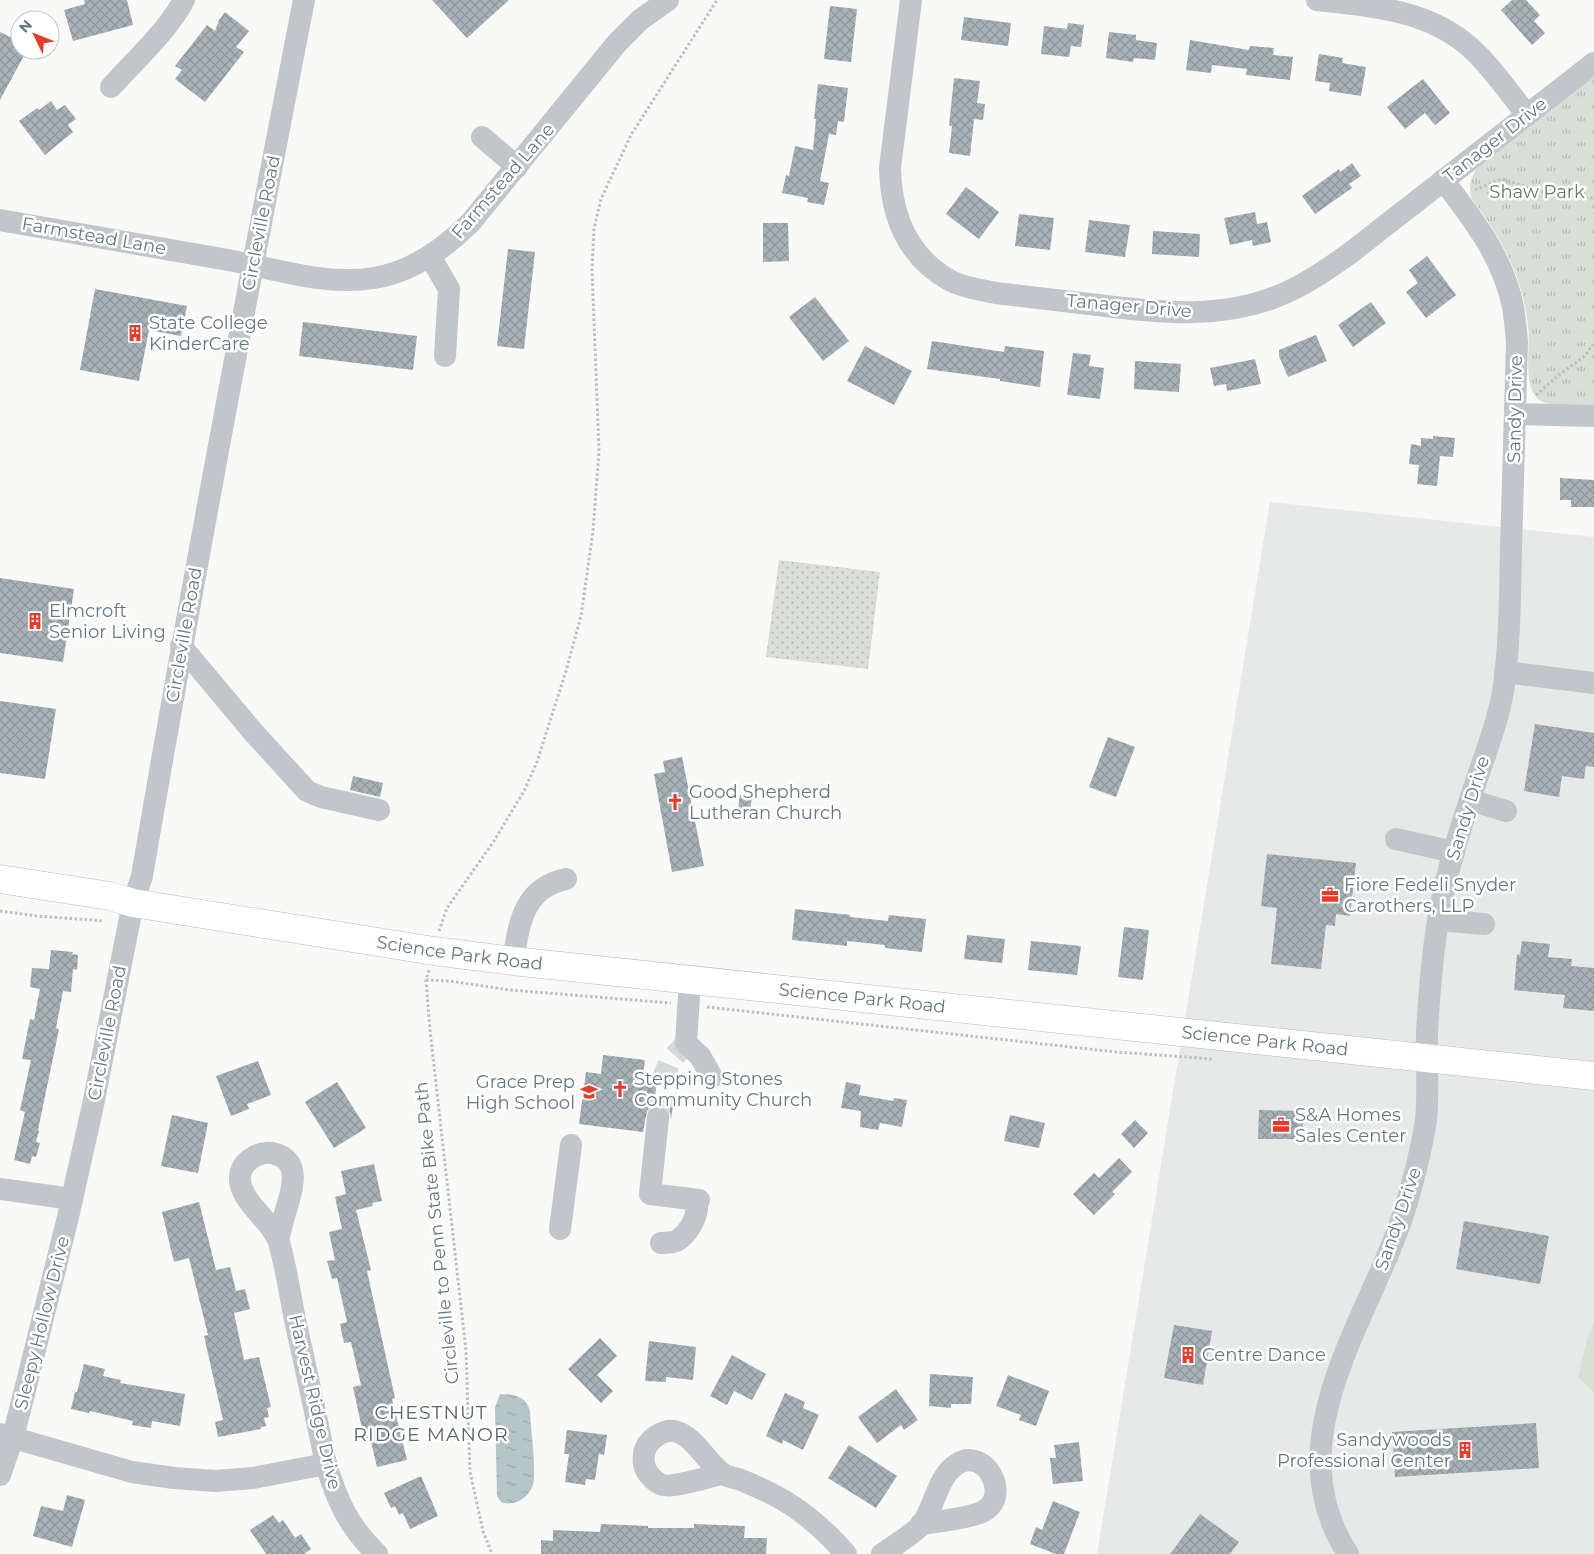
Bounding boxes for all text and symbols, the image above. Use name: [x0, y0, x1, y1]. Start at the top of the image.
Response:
north arrow: [10, 10, 60, 60]
text: N: [15, 16, 36, 36]
street label: Tanager Drive: [1439, 93, 1551, 187]
street label: Farmstead Lane: [447, 119, 559, 243]
street label: Circleville Road: [237, 154, 285, 292]
park label: Shaw Park: [1489, 181, 1585, 203]
street label: Farmstead Lane: [20, 212, 168, 260]
street label: Tanager Drive: [1066, 290, 1193, 322]
place label: State College KinderCare: [149, 312, 268, 355]
building icon: State College KinderCare: [125, 323, 145, 343]
street label: Sandy Drive: [1503, 355, 1527, 463]
street label: Circleville Road: [161, 566, 207, 704]
place label: Elmcroft Senior Living: [49, 600, 166, 643]
building icon: Elmcroft Senior Living: [25, 611, 45, 631]
street label: Sandy Drive: [1442, 753, 1494, 863]
place label: Good Shepherd Lutheran Church: [689, 781, 842, 824]
church icon: Good Shepherd Lutheran Church: [665, 792, 685, 812]
place label: Fiore Fedeli Snyder Carothers, LLP: [1344, 874, 1516, 917]
office icon: Fiore Fedeli Snyder Carothers, LLP: [1320, 885, 1340, 905]
street label: Science Park Road: [375, 931, 544, 975]
street label: Circleville Road: [83, 964, 131, 1102]
street label: Science Park Road: [778, 978, 947, 1018]
street label: Science Park Road: [1181, 1021, 1349, 1061]
place label: Stepping Stones Community Church: [634, 1068, 812, 1111]
place label: Grace Prep High School: [466, 1071, 575, 1114]
church icon: Stepping Stones Community Church: [610, 1079, 630, 1099]
street label: Circleville to Penn State Bike Path: [410, 1081, 464, 1385]
school or university icon: Grace Prep High School: [579, 1082, 599, 1102]
place label: S&A Homes Sales Center: [1295, 1104, 1406, 1147]
office icon: S&A Homes Sales Center: [1271, 1115, 1291, 1135]
street label: Sandy Drive: [1370, 1164, 1426, 1273]
street label: Sleepy Hollow Drive: [10, 1234, 74, 1412]
street label: Harvest Ridge Drive: [284, 1312, 346, 1492]
place label: Centre Dance: [1202, 1344, 1326, 1366]
building icon: Centre Dance: [1178, 1345, 1198, 1365]
district label: CHESTNUT RIDGE MANOR: [353, 1401, 509, 1446]
place label: Sandywoods Professional Center: [1277, 1429, 1451, 1472]
building icon: Sandywoods Professional Center: [1455, 1440, 1475, 1460]

